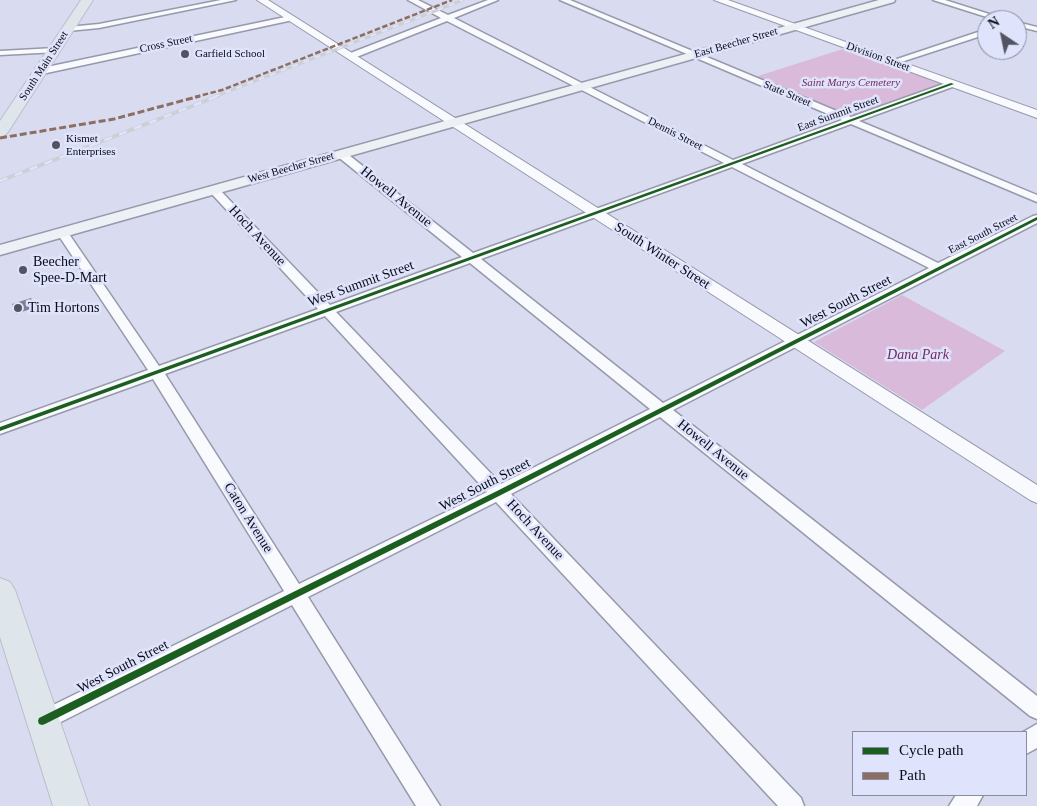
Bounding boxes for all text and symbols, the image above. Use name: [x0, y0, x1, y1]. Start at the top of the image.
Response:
north arrow: [977, 10, 1027, 60]
text: N: [986, 14, 1002, 32]
street label: East Beecher Street: [693, 25, 779, 61]
street label: South Main Street: [17, 29, 71, 103]
street label: Cross Street: [138, 32, 194, 56]
street label: Division Street: [845, 39, 911, 75]
place label: Garfield School: [195, 47, 265, 61]
marker: Garfield School: [179, 48, 191, 60]
park label: Saint Marys Cemetery: [802, 76, 900, 90]
street label: State Street: [761, 78, 813, 110]
street label: East Summit Street: [796, 93, 880, 135]
street label: Dennis Street: [645, 115, 705, 153]
place label: Kismet Enterprises: [66, 132, 115, 158]
marker: Kismet Enterprises: [50, 139, 62, 151]
street label: West Beecher Street: [246, 149, 336, 187]
street label: Howell Avenue: [357, 163, 435, 231]
street label: Hoch Avenue: [225, 202, 289, 270]
street label: East South Street: [946, 211, 1020, 257]
street label: South Winter Street: [611, 219, 713, 293]
place label: Beecher Spee-D-Mart: [33, 254, 107, 286]
street label: West Summit Street: [306, 257, 416, 311]
marker: Beecher Spee-D-Mart: [17, 264, 29, 276]
street label: West South Street: [798, 272, 894, 332]
place label: Tim Hortons: [28, 300, 99, 316]
marker: Tim Hortons: [12, 302, 24, 314]
park label: Dana Park: [887, 347, 949, 363]
street label: Howell Avenue: [674, 416, 752, 484]
street label: West South Street: [437, 455, 533, 515]
street label: Caton Avenue: [220, 480, 276, 556]
street label: Hoch Avenue: [503, 496, 567, 564]
street label: West South Street: [75, 637, 171, 697]
legend: [852, 731, 1027, 796]
text: Cycle path: [899, 742, 964, 758]
text: Path: [899, 767, 926, 783]

